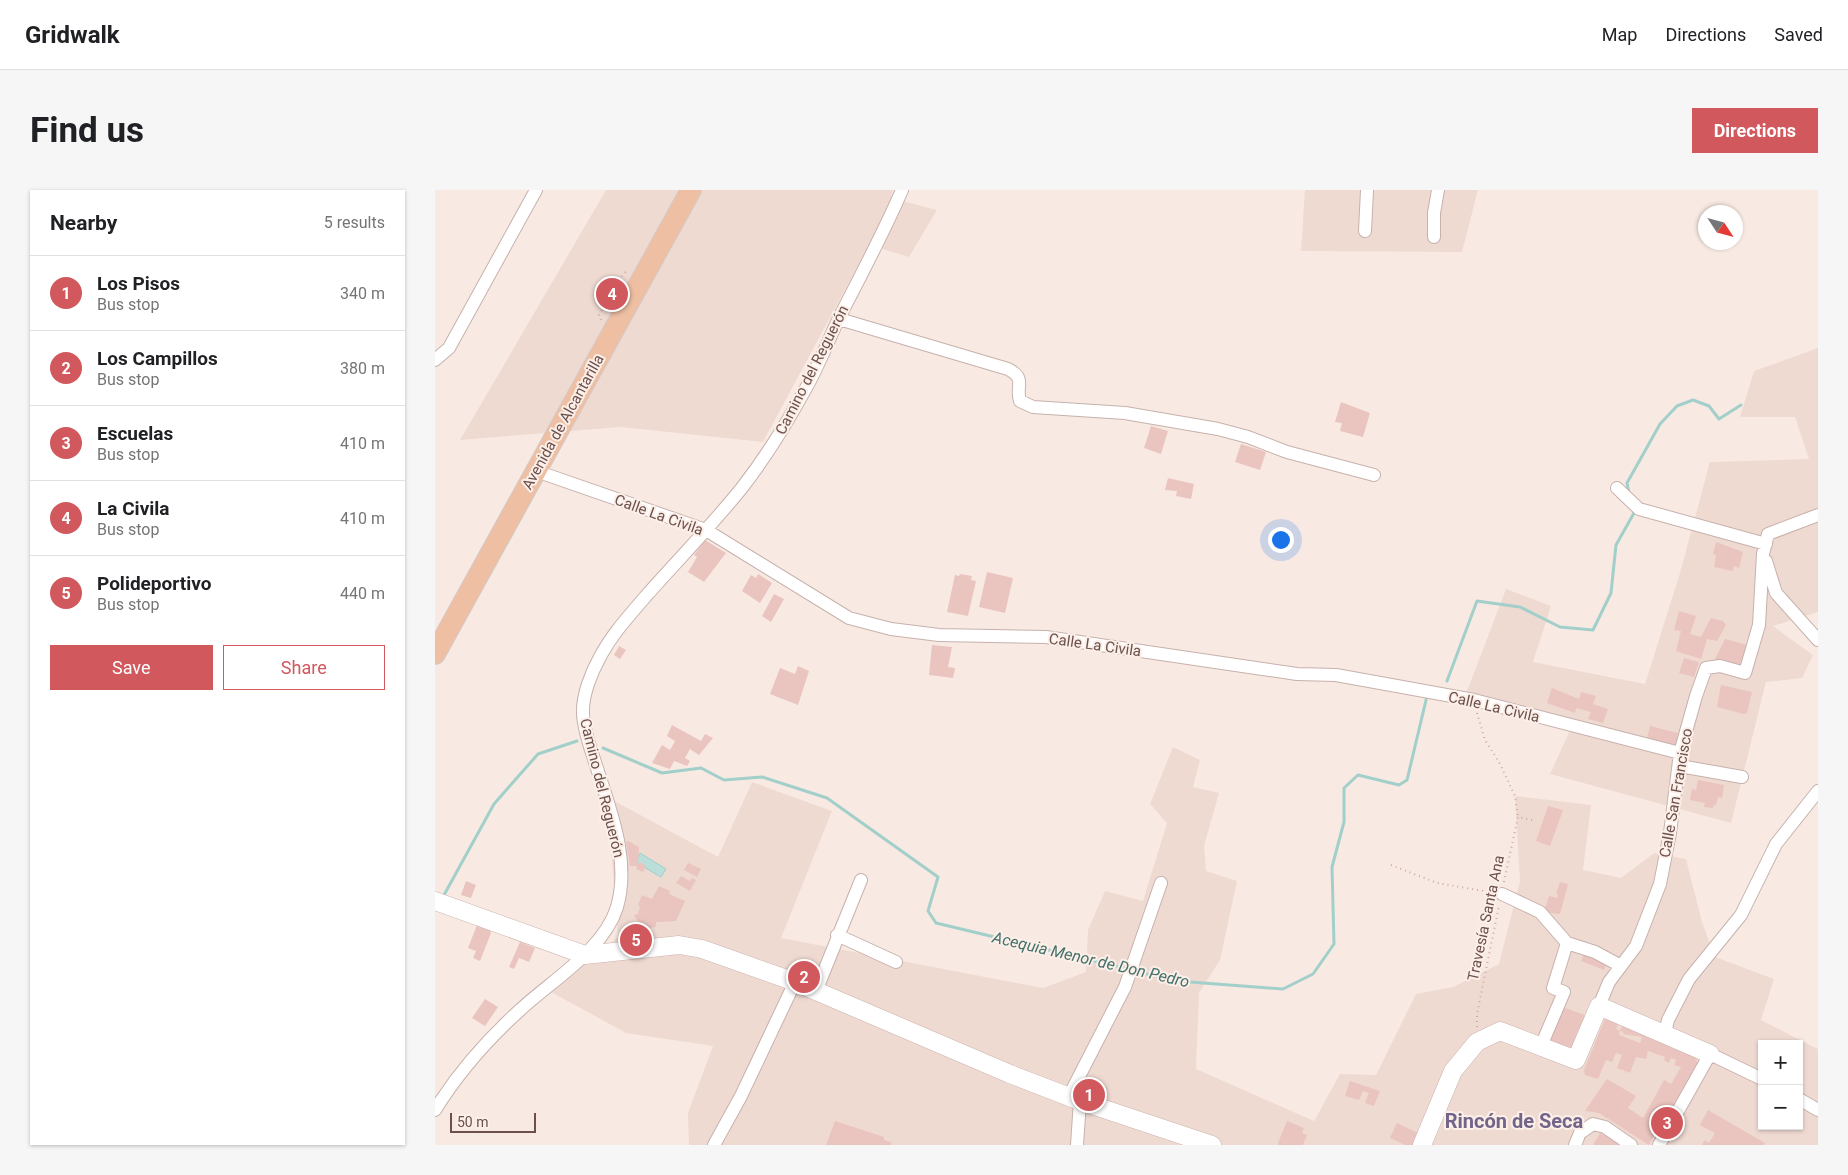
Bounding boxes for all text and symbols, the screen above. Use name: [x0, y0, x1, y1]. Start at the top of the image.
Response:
text: Gridwalk: [25, 21, 120, 49]
text: Map: [1602, 24, 1637, 45]
text: Directions: [1665, 24, 1746, 45]
text: Saved: [1774, 24, 1823, 45]
button: Directions: [1692, 108, 1818, 153]
text: Find us: [30, 110, 144, 151]
north arrow: [1698, 205, 1743, 250]
text: Nearby: [50, 211, 117, 235]
text: 5 results: [324, 213, 385, 232]
text: Los Pisos: [97, 272, 180, 295]
pin: 4: [596, 275, 628, 313]
text: 1: [61, 284, 71, 303]
text: 340 m: [340, 284, 385, 303]
text: Bus stop: [97, 295, 159, 314]
street label: Camino del Reguerón: [772, 302, 852, 438]
text: Los Campillos: [97, 347, 218, 370]
street label: Avenida de Alcantarilla: [518, 351, 608, 493]
text: 2: [61, 359, 71, 378]
text: 380 m: [340, 359, 385, 378]
text: Bus stop: [97, 370, 159, 389]
text: Escuelas: [97, 422, 173, 445]
text: 3: [61, 434, 71, 453]
text: 410 m: [340, 434, 385, 453]
text: Bus stop: [97, 445, 159, 464]
street label: Calle La Civila: [612, 491, 706, 539]
text: La Civila: [97, 497, 169, 520]
text: 4: [61, 509, 71, 528]
text: 410 m: [340, 509, 385, 528]
text: Bus stop: [97, 520, 159, 539]
your location: [1268, 527, 1294, 553]
text: Polideportivo: [97, 572, 211, 595]
text: 5: [61, 584, 71, 603]
text: 440 m: [340, 584, 385, 603]
text: Bus stop: [97, 595, 159, 614]
street label: Calle La Civila: [1048, 630, 1142, 660]
button: Save: [50, 645, 213, 690]
button: Share: [223, 645, 385, 690]
street label: Calle La Civila: [1447, 688, 1541, 726]
street label: Camino del Reguerón: [576, 717, 628, 859]
street label: Calle San Francisco: [1656, 727, 1696, 859]
street label: Travesía Santa Ana: [1464, 853, 1508, 983]
pin: 5: [620, 921, 652, 959]
water label: Acequia Menor de Don Pedro: [990, 927, 1191, 991]
pin: 2: [788, 958, 820, 996]
map controls: [1758, 1040, 1803, 1130]
button: +: [1758, 1040, 1803, 1085]
pin: 1: [1073, 1076, 1105, 1114]
button: −: [1758, 1085, 1803, 1130]
pin: 3: [1651, 1104, 1683, 1142]
district label: Rincón de Seca: [1445, 1109, 1584, 1133]
scale bar: [450, 1110, 536, 1133]
text: 50 m: [457, 1114, 489, 1130]

